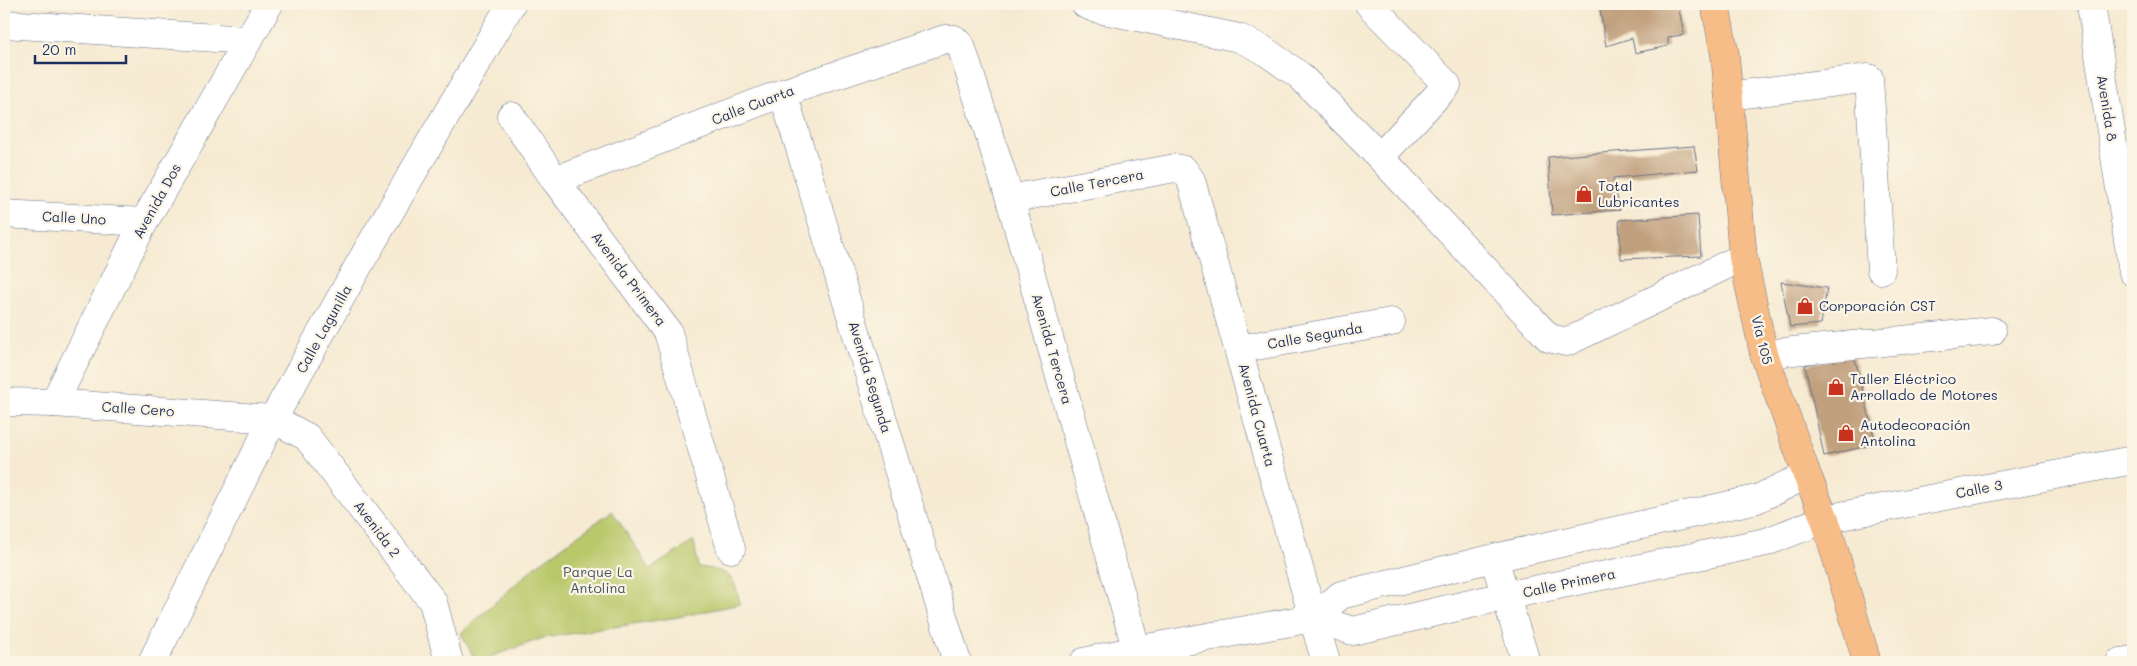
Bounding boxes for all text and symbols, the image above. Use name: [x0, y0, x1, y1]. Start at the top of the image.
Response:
scale bar: [35, 32, 126, 64]
text: 20 m: [42, 39, 76, 59]
street label: Avenida 8: [2093, 73, 2122, 142]
street label: Calle Cuarta: [709, 80, 797, 129]
street label: Avenida Dos: [128, 160, 185, 242]
street label: Calle Tercera: [1048, 164, 1145, 201]
place label: Total Lubricantes: [1598, 176, 1680, 211]
shop icon: Total Lubricantes: [1574, 184, 1594, 204]
street label: Calle Uno: [41, 206, 107, 229]
street label: Avenida Primera: [588, 227, 671, 330]
street label: Calle Lagunilla: [291, 281, 356, 376]
street label: Avenida Tercera: [1028, 291, 1077, 407]
shop icon: Corporación CST: [1795, 296, 1815, 316]
place label: Corporación CST: [1819, 296, 1936, 315]
street label: Vía 105: [1747, 313, 1778, 366]
street label: Calle Segunda: [1266, 318, 1364, 353]
street label: Avenida Segunda: [844, 319, 897, 435]
street label: Avenida Cuarta: [1234, 361, 1280, 469]
place label: Taller Eléctrico Arrollado de Motores: [1850, 369, 1998, 404]
shop icon: Taller Eléctrico Arrollado de Motores: [1826, 377, 1846, 397]
street label: Calle Cero: [101, 396, 175, 421]
place label: Autodecoración Antolina: [1860, 415, 1970, 450]
shop icon: Autodecoración Antolina: [1836, 423, 1856, 443]
street label: Calle 3: [1954, 475, 2004, 502]
street label: Avenida 2: [350, 497, 405, 561]
park label: Parque La Antolina: [563, 562, 633, 597]
street label: Calle Primera: [1521, 563, 1617, 602]

